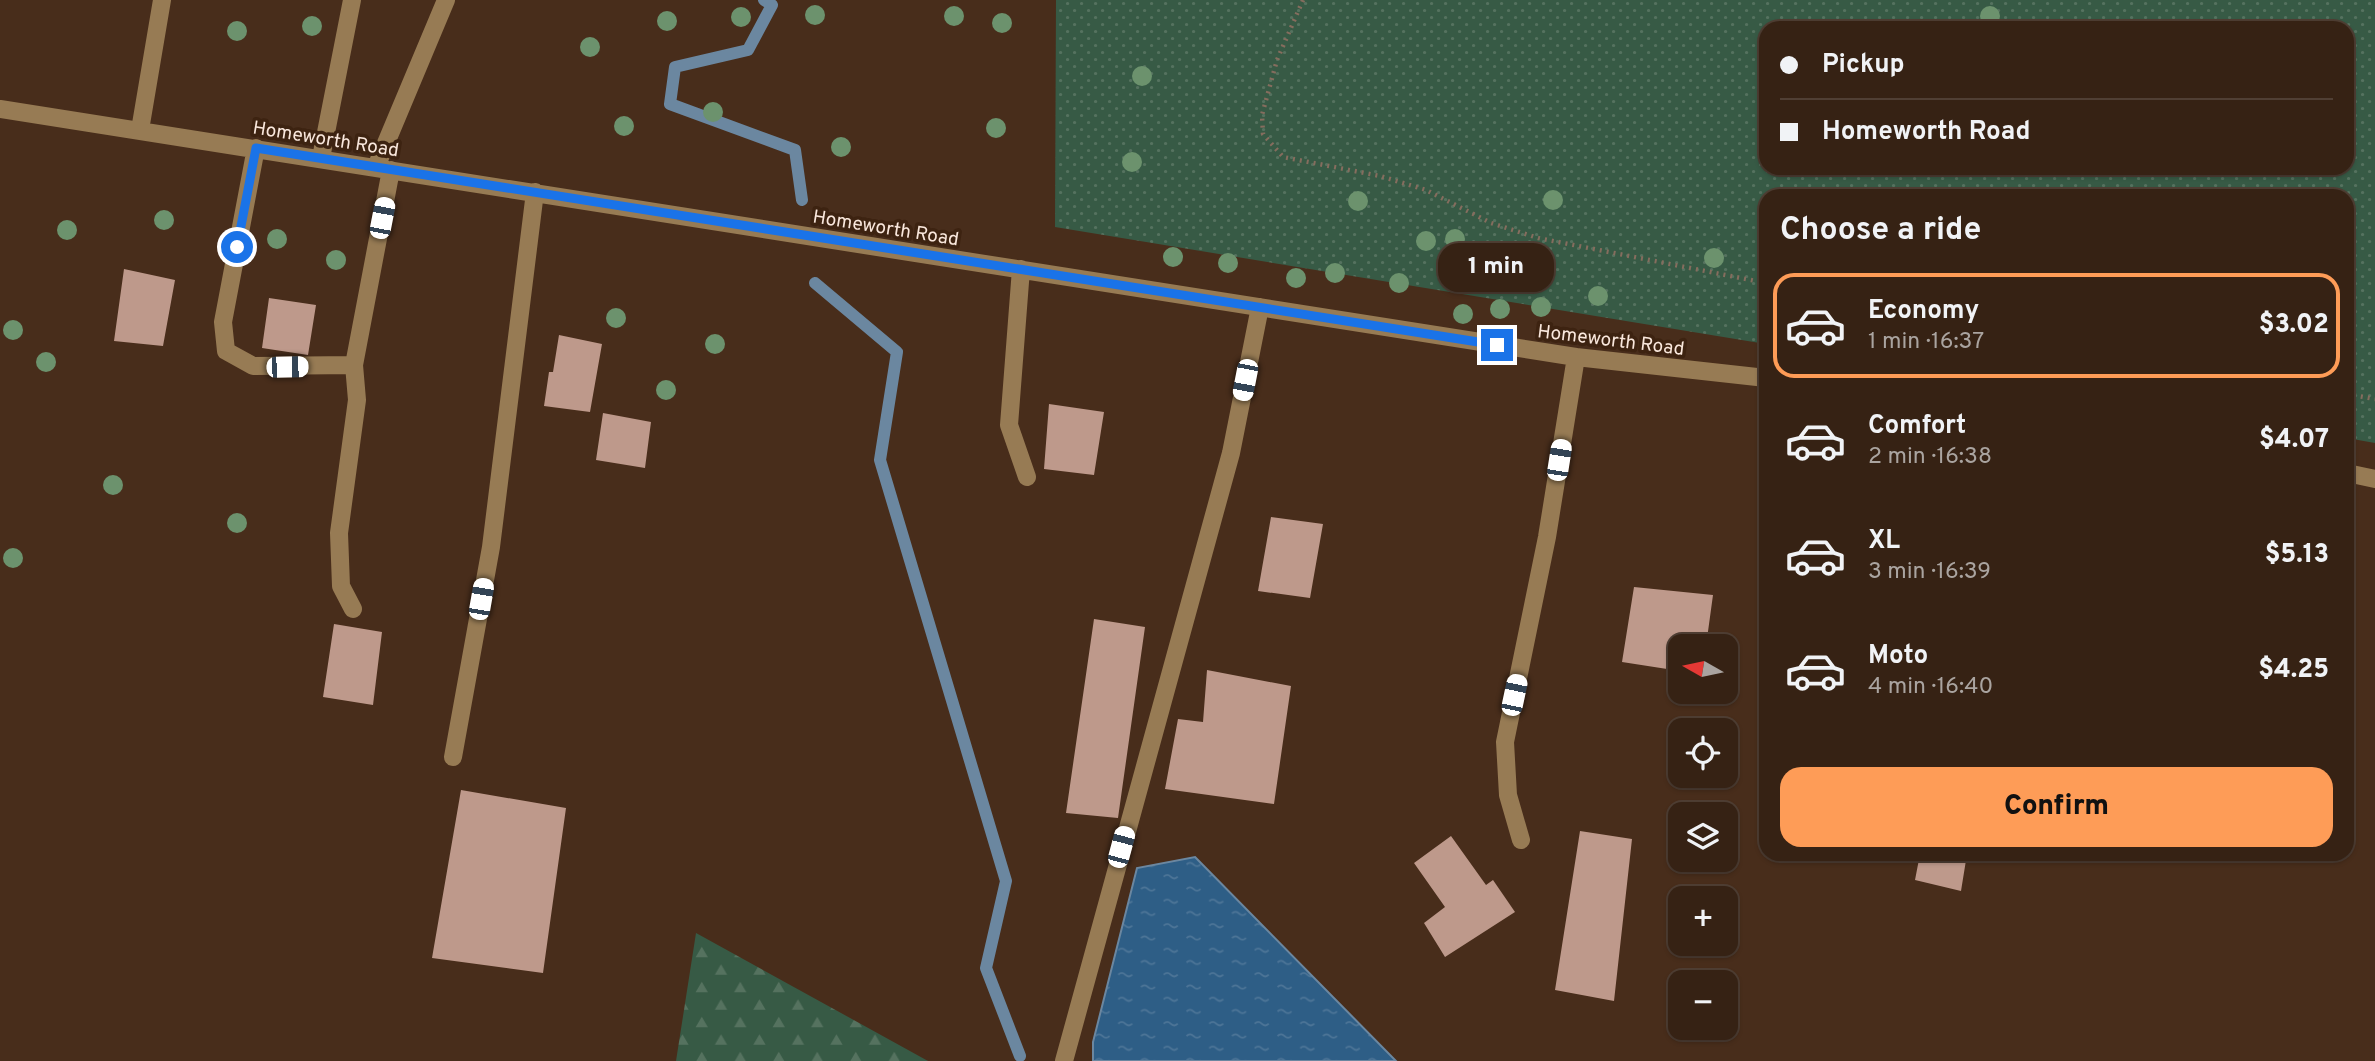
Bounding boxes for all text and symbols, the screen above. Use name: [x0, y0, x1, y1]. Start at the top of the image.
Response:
text: Pickup: [1822, 49, 1905, 82]
text: Homeworth Road: [1822, 116, 2030, 149]
street label: Homeworth Road: [251, 117, 401, 163]
car: [368, 195, 397, 241]
street label: Homeworth Road: [811, 206, 961, 252]
text: Choose a ride: [1780, 211, 1981, 251]
route start: [221, 231, 253, 263]
callout: 1 min: [1439, 244, 1555, 292]
text: 1 min: [1468, 253, 1524, 282]
icon: car: [1784, 294, 1847, 357]
text: Economy: [1868, 295, 1979, 328]
text: $3.02: [2259, 309, 2329, 342]
street label: Homeworth Road: [1536, 320, 1686, 362]
text: 1 min · 16:37: [1868, 328, 1984, 357]
route end: [1481, 329, 1513, 361]
car: [266, 356, 309, 378]
car: [1231, 357, 1260, 403]
icon: car: [1784, 409, 1847, 472]
text: Comfort: [1868, 410, 1966, 443]
text: $4.07: [2259, 424, 2329, 457]
car: [1546, 438, 1573, 482]
text: 2 min · 16:38: [1868, 443, 1992, 472]
icon: car: [1784, 524, 1847, 587]
text: XL: [1868, 525, 1900, 558]
text: $5.13: [2265, 539, 2329, 572]
text: 3 min · 16:39: [1868, 558, 1991, 587]
car: [468, 576, 495, 622]
north arrow: [1668, 634, 1738, 704]
map controls: [1668, 634, 1738, 1040]
icon: car: [1784, 639, 1847, 702]
text: Moto: [1868, 640, 1928, 673]
text: $4.25: [2258, 654, 2329, 687]
car: [1500, 672, 1529, 718]
text: 4 min · 16:40: [1868, 673, 1993, 702]
button: locate: [1668, 718, 1738, 788]
button: Confirm: [1780, 767, 2333, 847]
button: layers: [1668, 802, 1738, 872]
car: [1106, 824, 1137, 870]
button: +: [1668, 886, 1738, 956]
button: −: [1668, 970, 1738, 1040]

